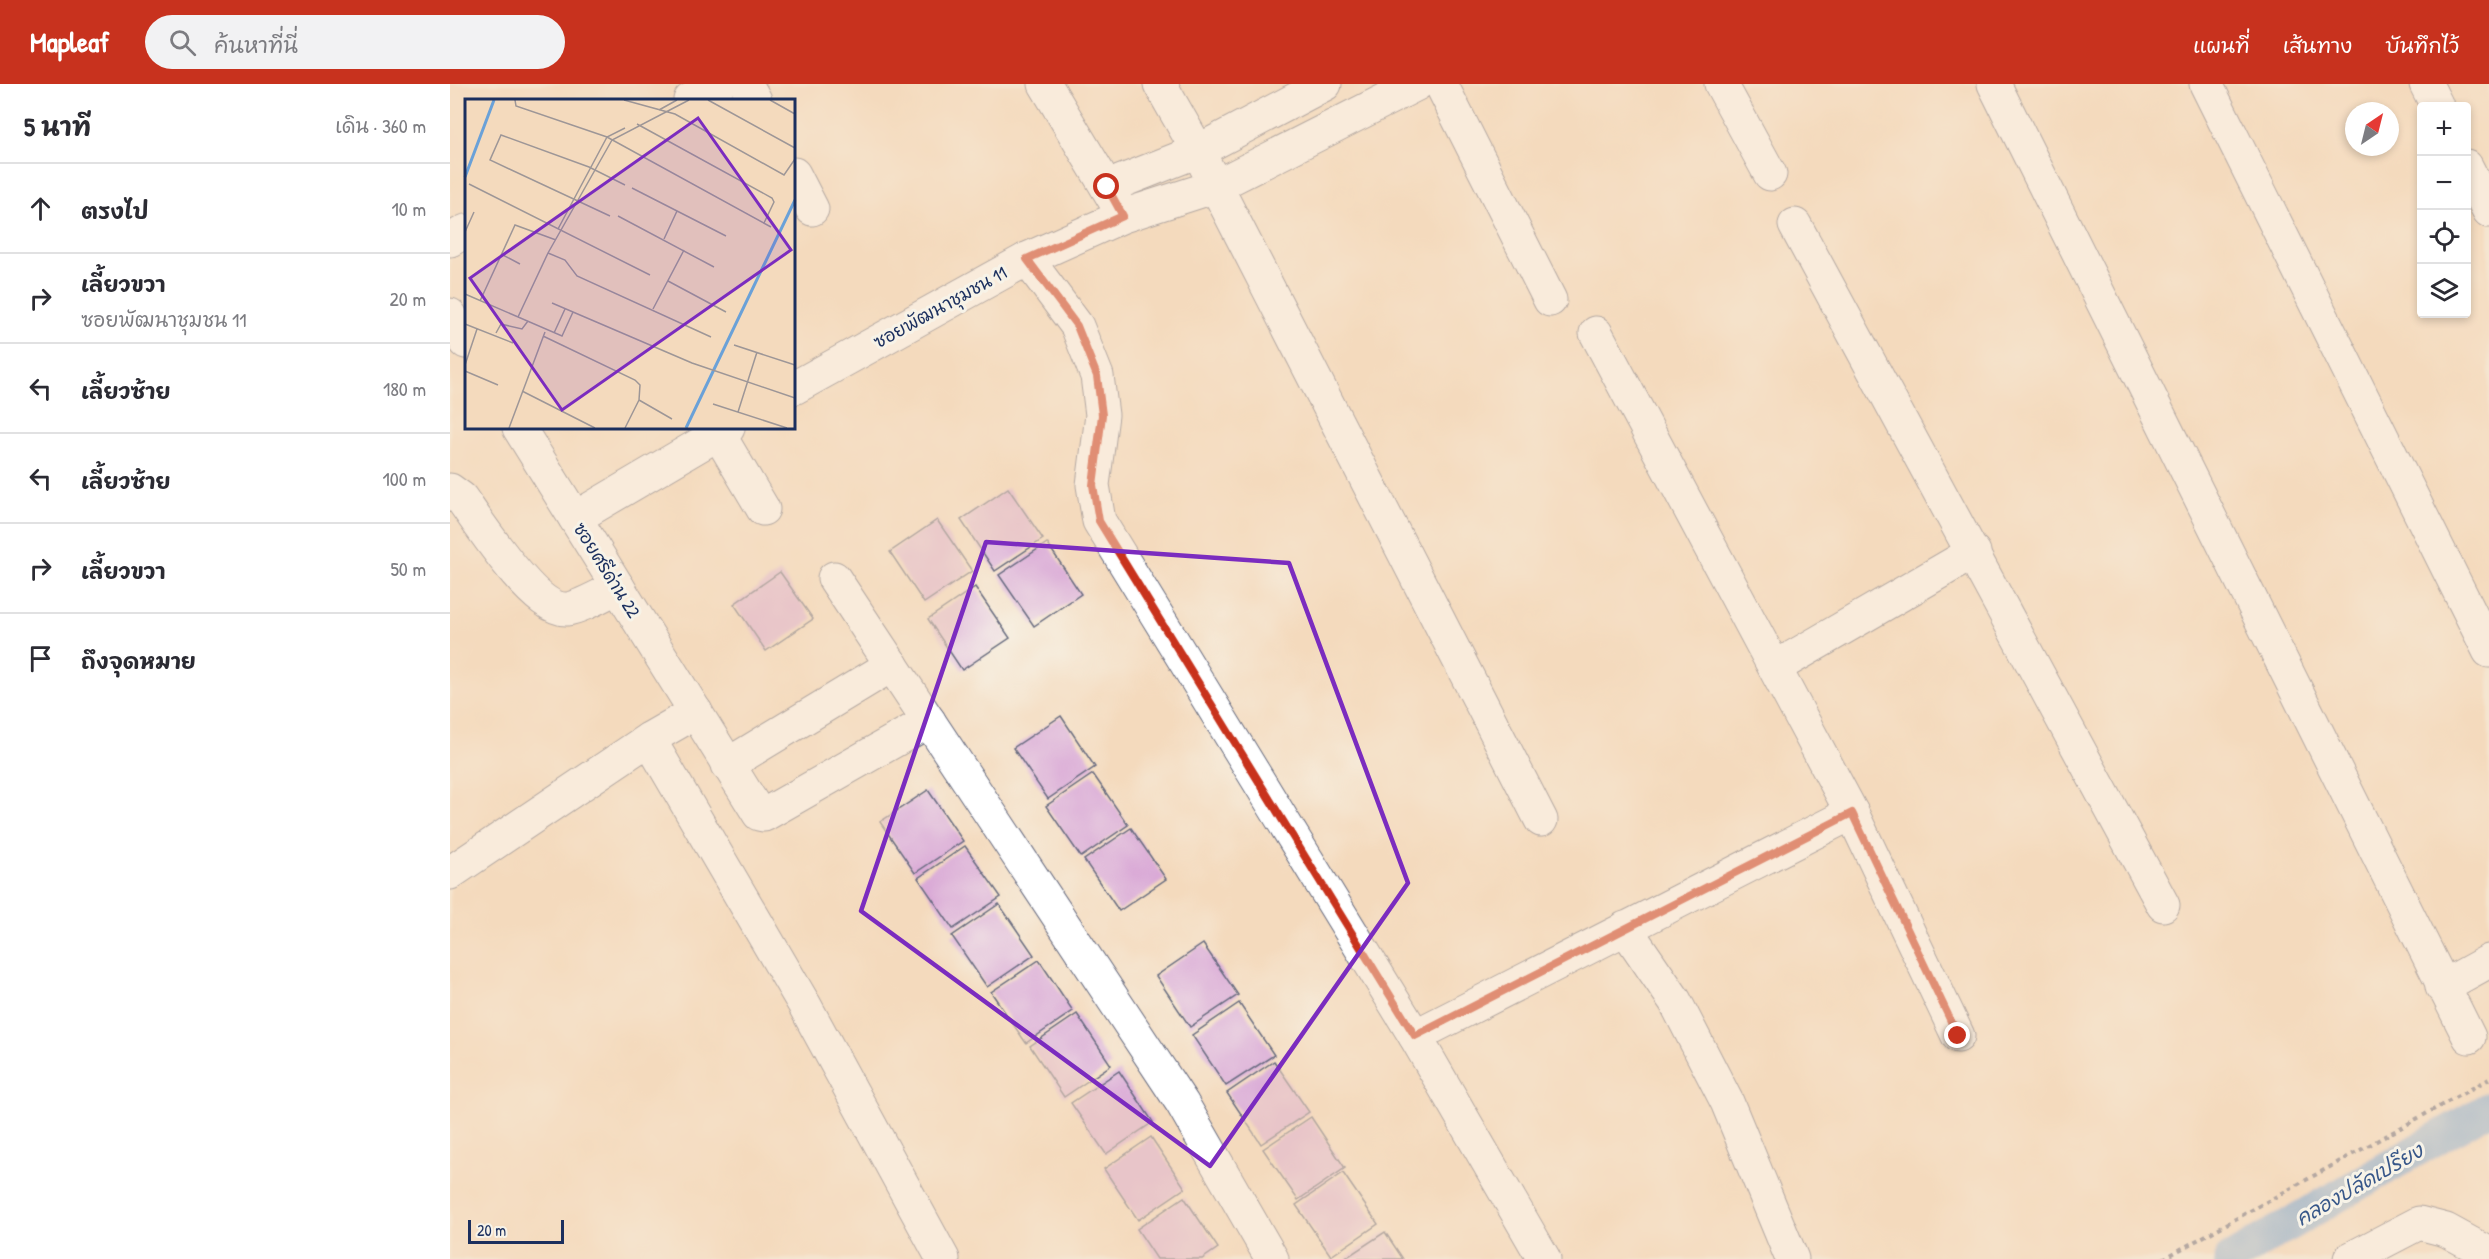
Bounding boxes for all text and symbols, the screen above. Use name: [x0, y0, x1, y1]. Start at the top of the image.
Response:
search box: [145, 15, 565, 69]
text: Mapleaf: [30, 23, 109, 61]
icon: search: [166, 26, 199, 59]
text: ค้นหาที่นี่: [214, 30, 298, 60]
text: แผนที่: [2193, 31, 2250, 60]
text: เส้นทาง: [2283, 31, 2352, 60]
text: บันทึกไว้: [2385, 31, 2459, 60]
inset map: [465, 99, 795, 429]
north arrow: [2345, 102, 2399, 156]
map controls: [2417, 102, 2471, 318]
button: +: [2417, 102, 2471, 156]
text: 5 นาที: [24, 109, 91, 144]
text: เดิน · 360 m: [335, 112, 426, 139]
button: −: [2417, 156, 2471, 210]
route start: [1093, 173, 1119, 199]
icon: ahead: [24, 192, 57, 225]
text: 10 m: [392, 195, 426, 222]
text: ตรงไป: [81, 196, 149, 226]
button: locate: [2417, 210, 2471, 264]
street label: ซอยพัฒนาชุมชน 11: [869, 260, 1012, 356]
button: layers: [2417, 264, 2471, 318]
text: เลี้ยวขวา: [81, 269, 165, 299]
icon: right: [24, 282, 57, 315]
text: 20 m: [389, 285, 426, 312]
text: ซอยพัฒนาชุมชน 11: [81, 306, 246, 333]
icon: left: [24, 372, 57, 405]
text: 180 m: [383, 375, 426, 402]
text: เลี้ยวซ้าย: [81, 376, 171, 406]
icon: left: [24, 462, 57, 495]
text: 100 m: [383, 465, 426, 492]
text: เลี้ยวซ้าย: [81, 466, 171, 496]
street label: ซอยศรีด่าน 22: [568, 518, 647, 623]
icon: right: [24, 552, 57, 585]
text: 50 m: [390, 555, 426, 582]
text: เลี้ยวขวา: [81, 556, 165, 586]
icon: arrive: [24, 642, 57, 675]
text: ถึงจุดหมาย: [81, 646, 196, 676]
route end: [1944, 1022, 1970, 1048]
water label: คลองปลัดเปรียง: [2290, 1136, 2429, 1231]
scale bar: [468, 1217, 564, 1244]
text: 20 m: [477, 1219, 506, 1241]

